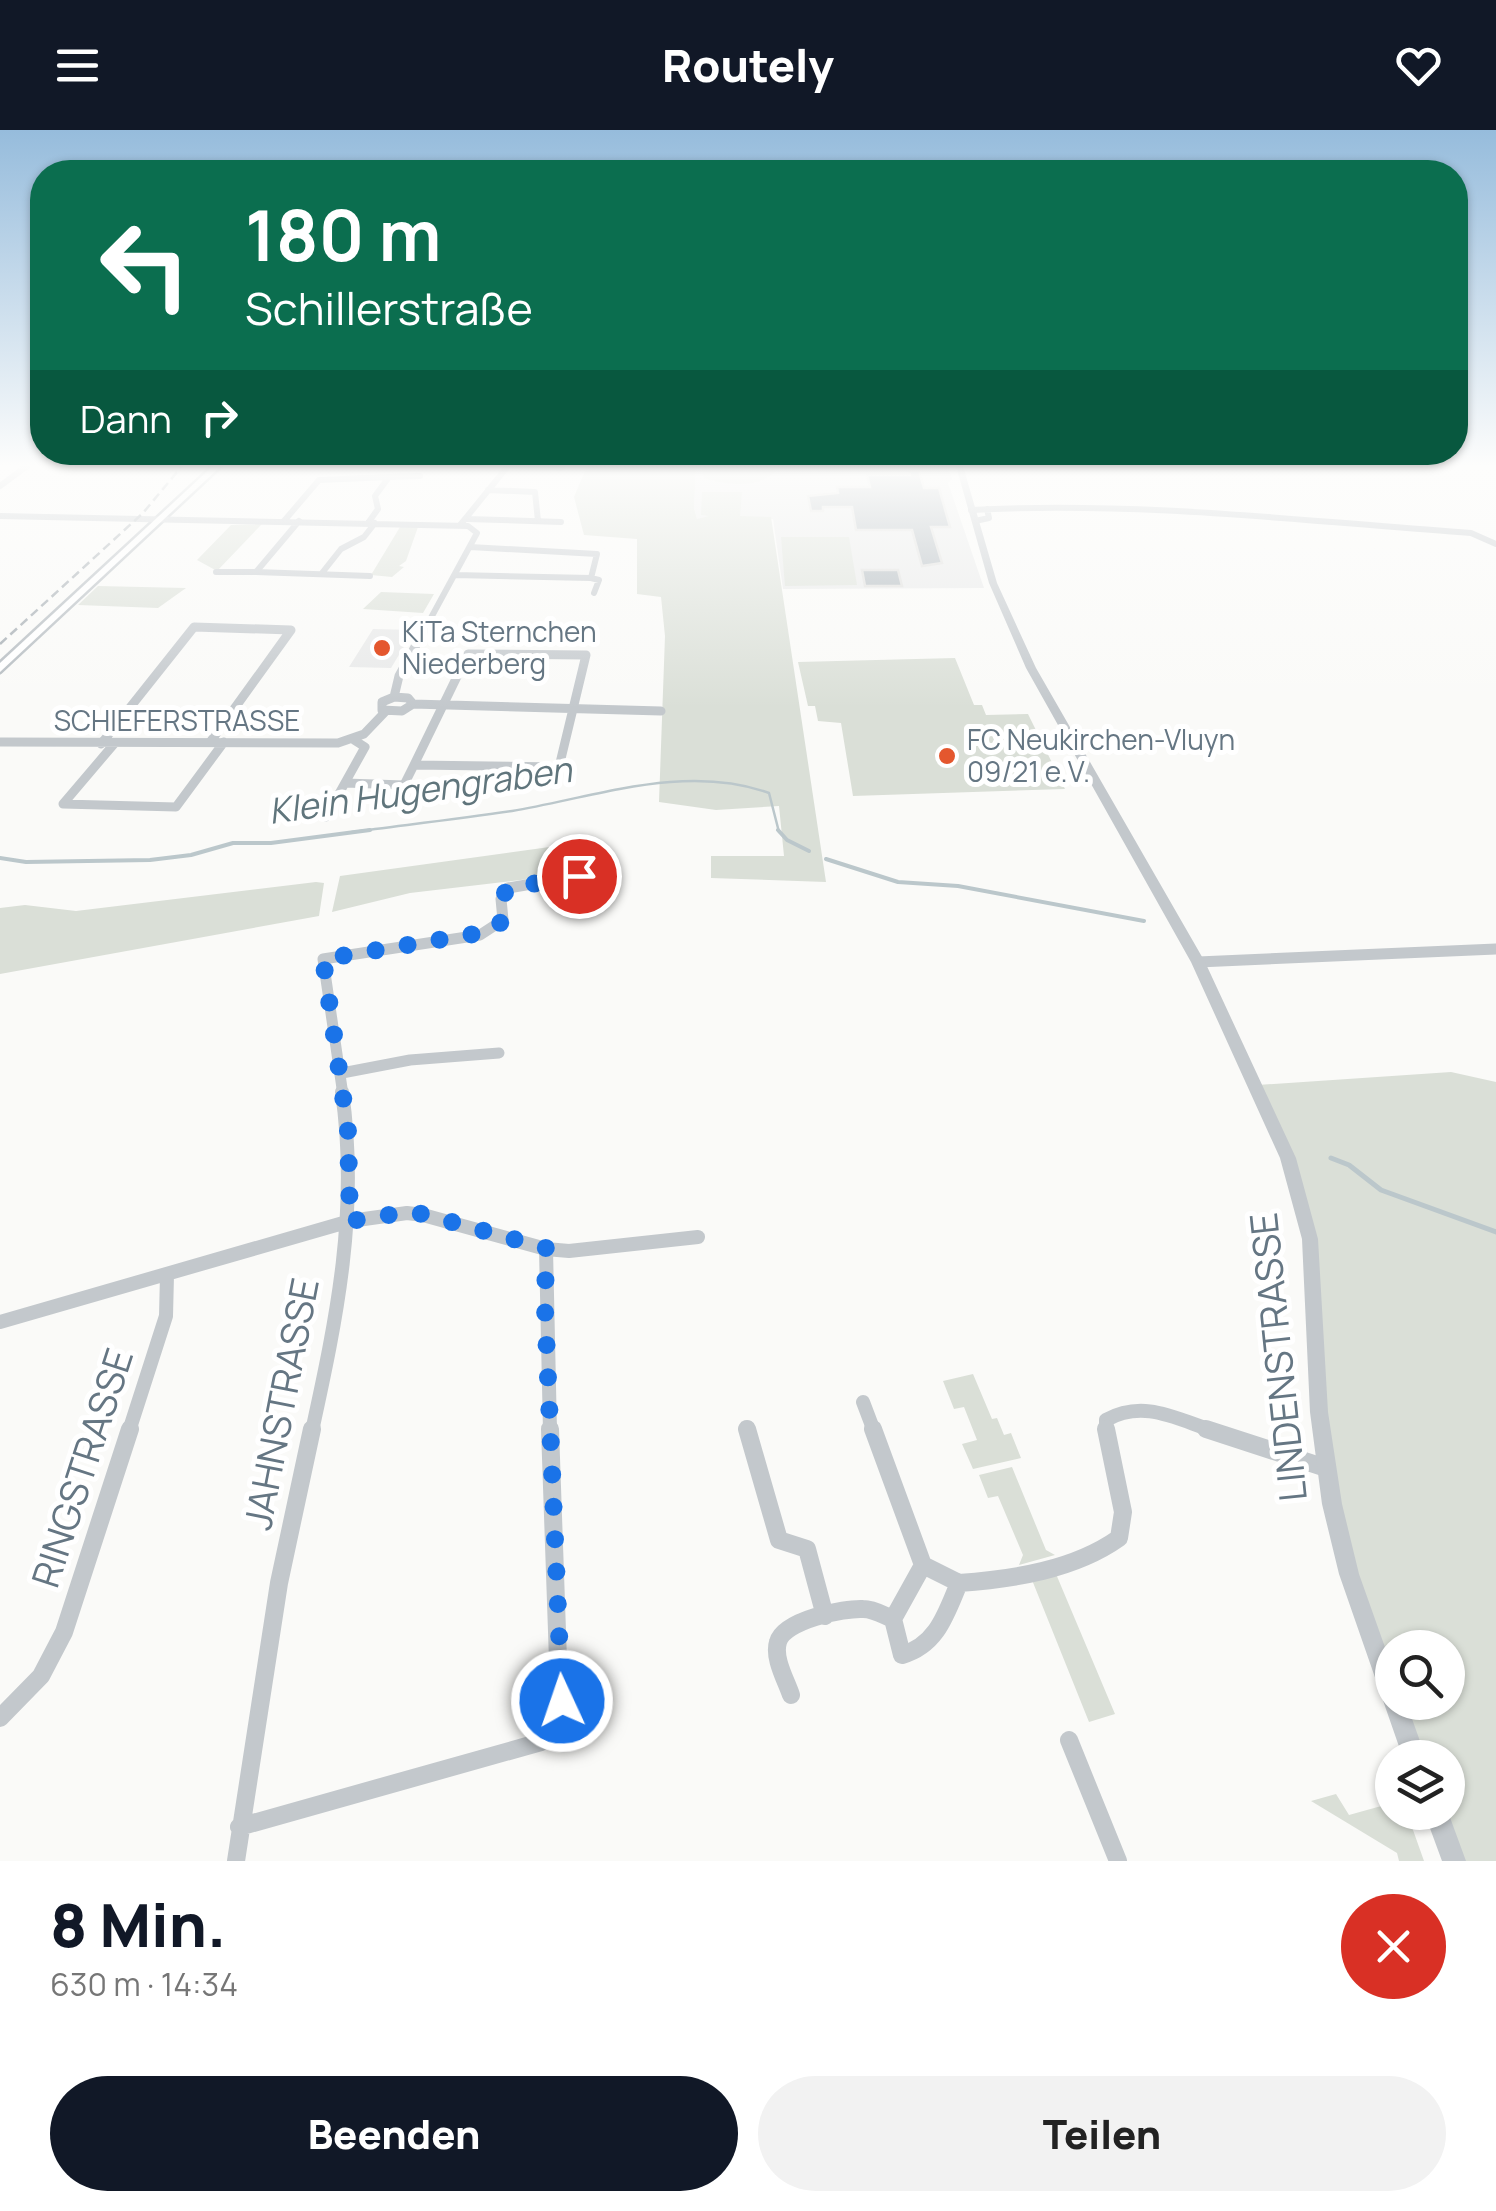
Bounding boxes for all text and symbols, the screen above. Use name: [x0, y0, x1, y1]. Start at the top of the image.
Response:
text: Routely: [662, 34, 834, 96]
icon: menu: [50, 38, 105, 93]
icon: heart: [1391, 38, 1446, 93]
text: 180 m: [245, 186, 442, 282]
icon: left: [80, 200, 210, 330]
text: Schillerstraße: [245, 277, 533, 339]
icon: right: [192, 390, 247, 445]
text: Dann: [80, 392, 172, 444]
place label: KiTa Sternchen Niederberg: [402, 612, 597, 682]
marker: KiTa Sternchen Niederberg: [371, 637, 393, 659]
street label: SCHIEFERSTRASSE: [54, 701, 300, 739]
place label: FC Neukirchen-Vluyn 09/21 e.V.: [967, 720, 1235, 790]
water label: Klein Hugengraben: [265, 745, 575, 835]
marker: FC Neukirchen-Vluyn 09/21 e.V.: [936, 745, 958, 767]
pin: [537, 834, 622, 919]
icon: arrive: [552, 849, 607, 904]
street label: LINDENSTRASSE: [1236, 1210, 1318, 1504]
street label: JAHNSTRASSE: [230, 1273, 330, 1534]
street label: RINGSTRASSE: [18, 1341, 144, 1593]
map controls: [1375, 1630, 1465, 1830]
button: search: [1375, 1630, 1465, 1720]
position arrow: [510, 1649, 614, 1753]
button: layers: [1375, 1740, 1465, 1830]
text: 8 Min.: [50, 1883, 226, 1965]
button: close: [1341, 1894, 1446, 1999]
text: 630 m · 14:34: [50, 1962, 238, 2006]
button: Beenden: [50, 2076, 738, 2191]
button: Teilen: [758, 2076, 1446, 2191]

